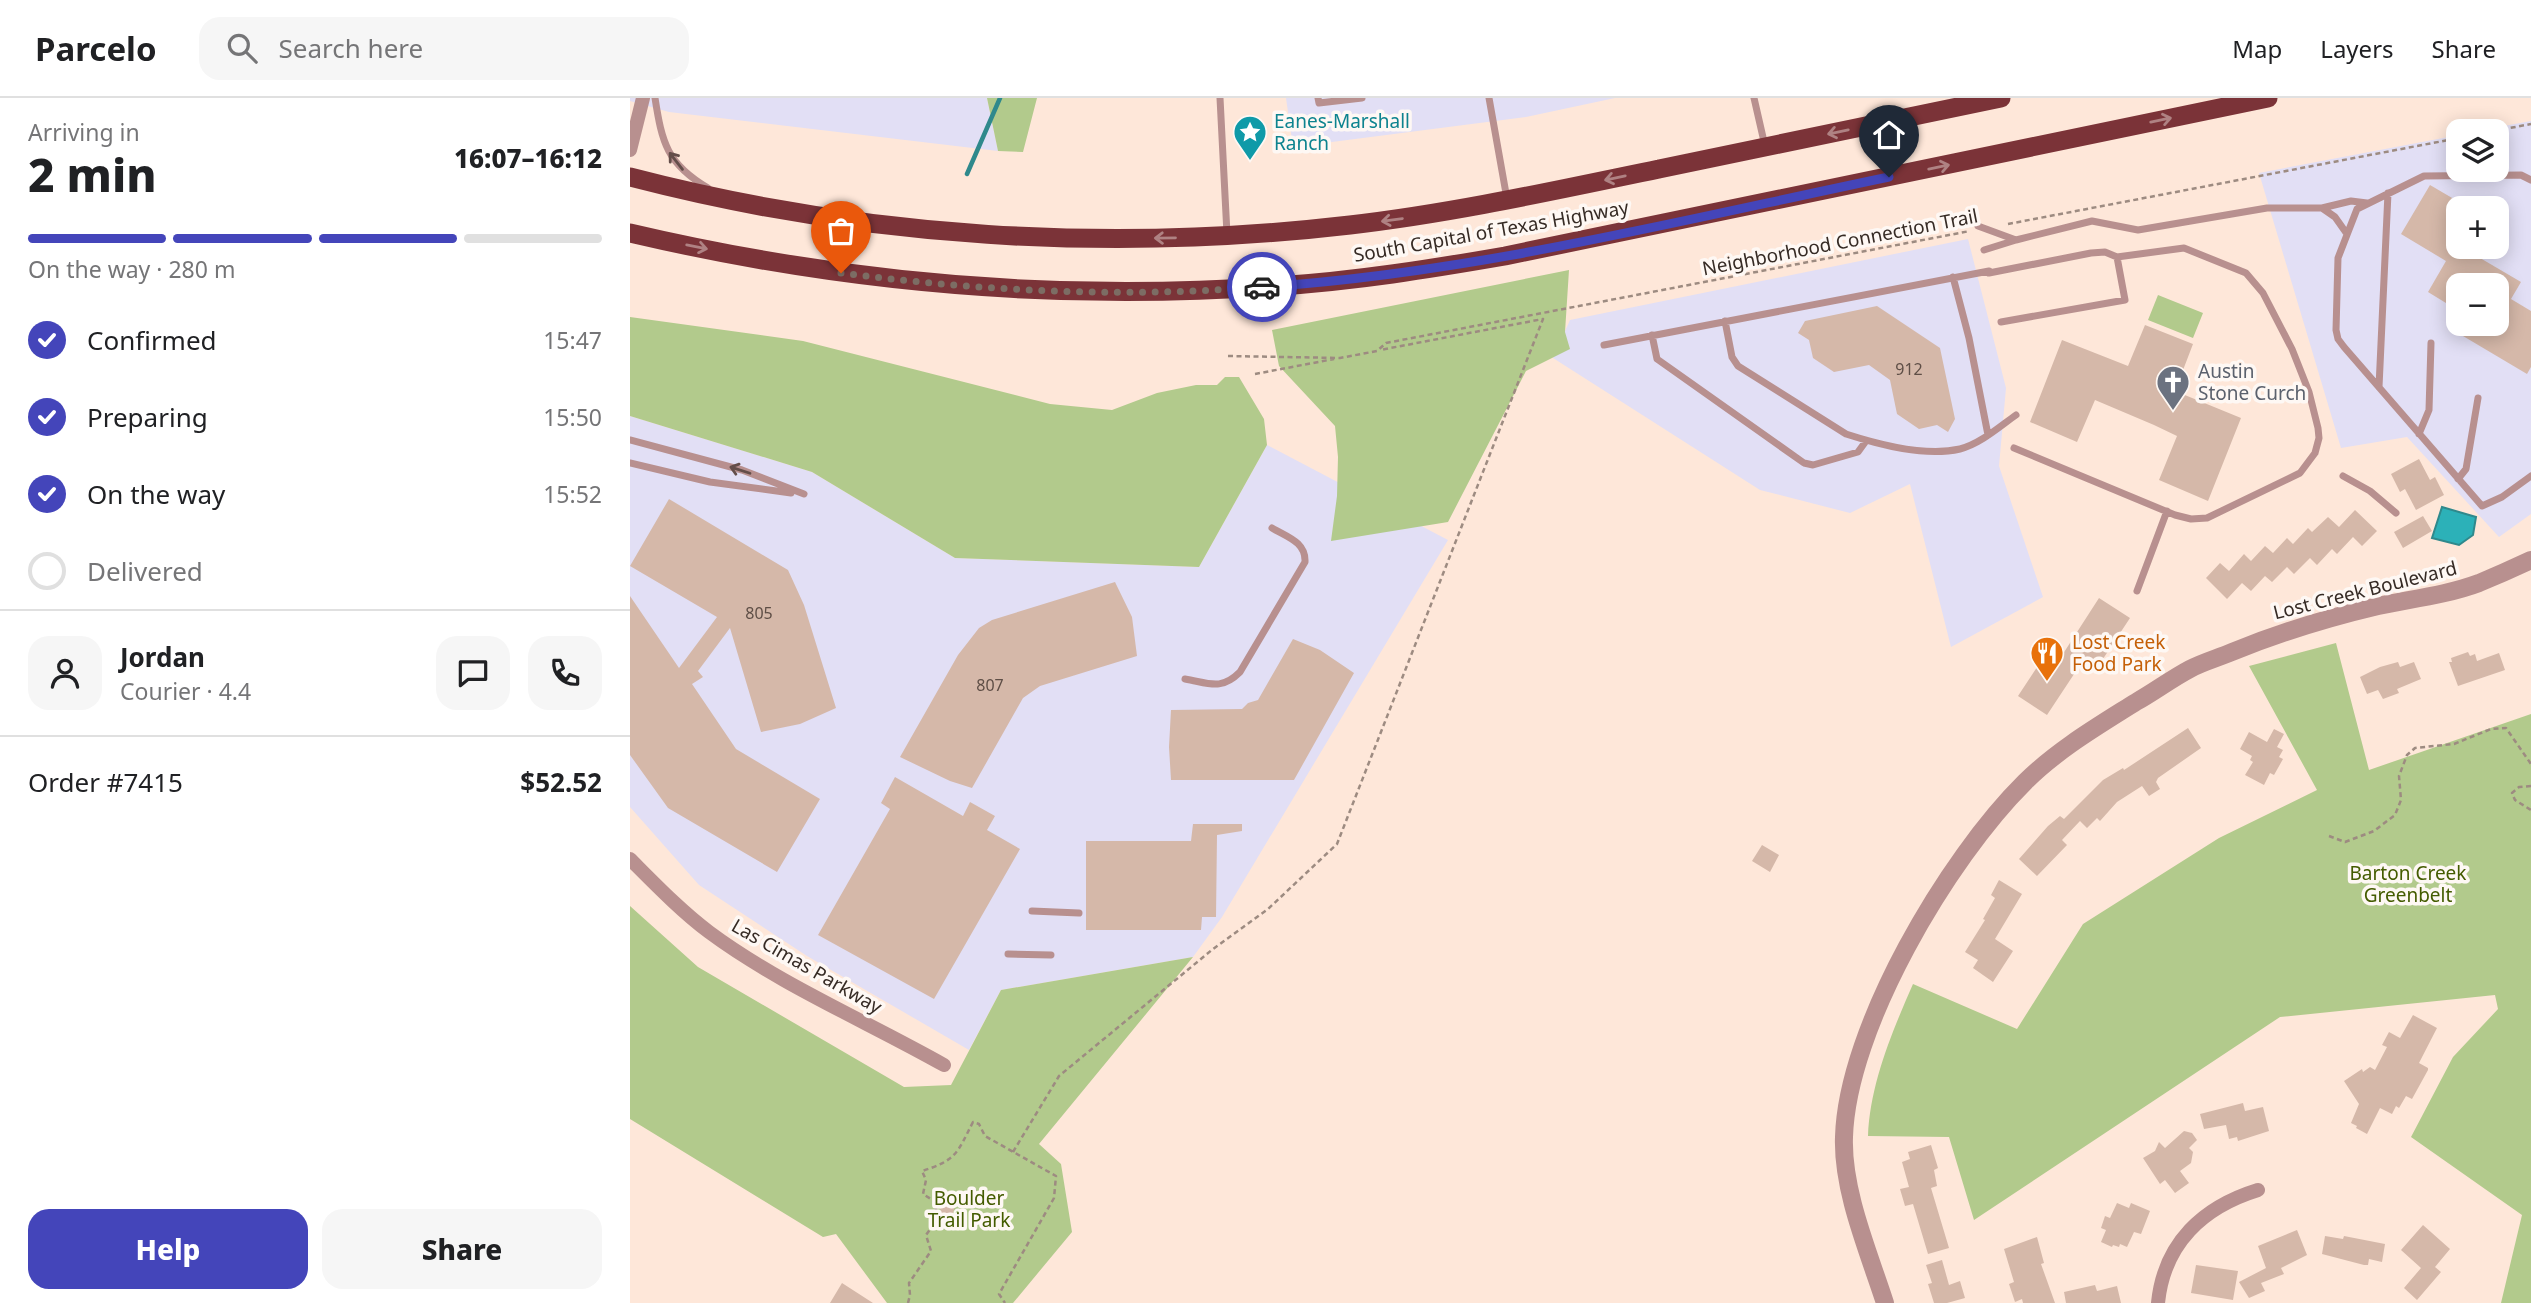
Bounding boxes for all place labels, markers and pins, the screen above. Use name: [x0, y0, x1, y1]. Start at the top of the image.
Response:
pin: [1859, 105, 1919, 177]
place label: Eanes-Marshall Ranch: [1274, 108, 1410, 156]
place icon: Eanes-Marshall Ranch: [1231, 113, 1269, 162]
pin: [811, 201, 871, 273]
place label: Austin Stone Curch: [2198, 358, 2306, 406]
church icon: Austin Stone Curch: [2154, 363, 2192, 412]
place label: Lost Creek Food Park: [2072, 629, 2165, 677]
restaurant icon: Lost Creek Food Park: [2028, 634, 2066, 683]

